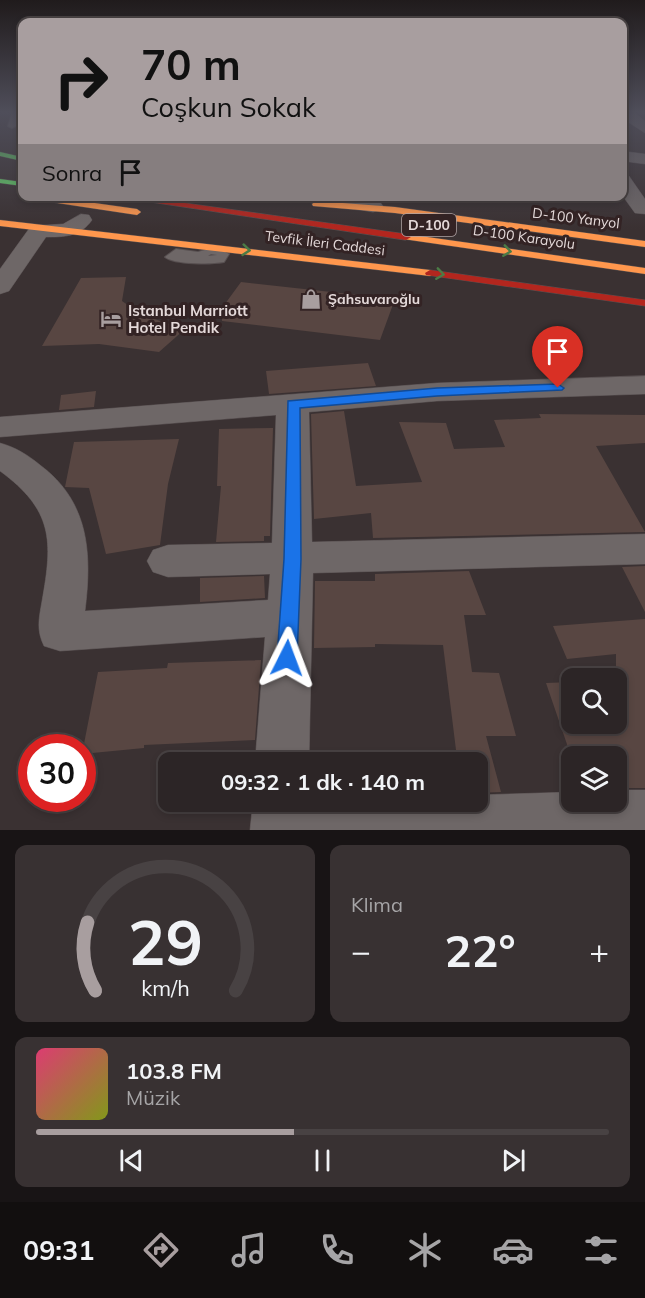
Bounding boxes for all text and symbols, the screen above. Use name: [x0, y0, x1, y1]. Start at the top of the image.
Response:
text: 70 m: [141, 38, 241, 91]
icon: right: [42, 42, 120, 120]
text: Coşkun Sokak: [141, 90, 316, 124]
icon: arrive: [114, 156, 147, 189]
text: Sonra: [42, 159, 102, 187]
street label: D-100 Yanyol: [531, 204, 621, 232]
road number: D-100: [402, 214, 456, 236]
street label: D-100 Karayolu: [472, 221, 576, 253]
street label: Tevfik İleri Caddesi: [264, 227, 386, 259]
one-way arrow: [241, 243, 251, 256]
one-way arrow: [502, 245, 511, 257]
one-way arrow: [435, 267, 444, 280]
shop icon: Şahsuvaroğlu: [299, 287, 323, 311]
place label: Şahsuvaroğlu: [328, 290, 420, 308]
place label: Istanbul Marriott Hotel Pendik: [128, 301, 248, 337]
hotel icon: Istanbul Marriott Hotel Pendik: [99, 307, 123, 331]
pin: [532, 326, 583, 388]
icon: arrive: [541, 335, 574, 368]
position arrow: [255, 626, 319, 690]
map controls: [561, 668, 627, 812]
button: search: [561, 668, 627, 734]
speed limit sign: 30: [18, 734, 96, 812]
button: layers: [561, 746, 627, 812]
text: 09:32 · 1 dk · 140 m: [221, 768, 425, 796]
text: Klima: [351, 892, 403, 917]
text: 29: [128, 902, 202, 981]
text: 22°: [444, 922, 516, 978]
text: −: [351, 930, 371, 971]
text: +: [589, 930, 609, 971]
text: km/h: [141, 974, 189, 1001]
text: 103.8 FM: [126, 1057, 222, 1085]
text: Müzik: [126, 1085, 180, 1110]
icon: previous: [115, 1144, 148, 1177]
icon: pause: [306, 1144, 339, 1177]
icon: next: [497, 1144, 530, 1177]
icon: directions: [140, 1229, 182, 1271]
icon: music: [228, 1229, 270, 1271]
icon: phone: [316, 1229, 358, 1271]
icon: climate: [404, 1229, 446, 1271]
icon: car: [492, 1229, 534, 1271]
icon: filters: [580, 1229, 622, 1271]
text: 09:31: [23, 1233, 94, 1267]

